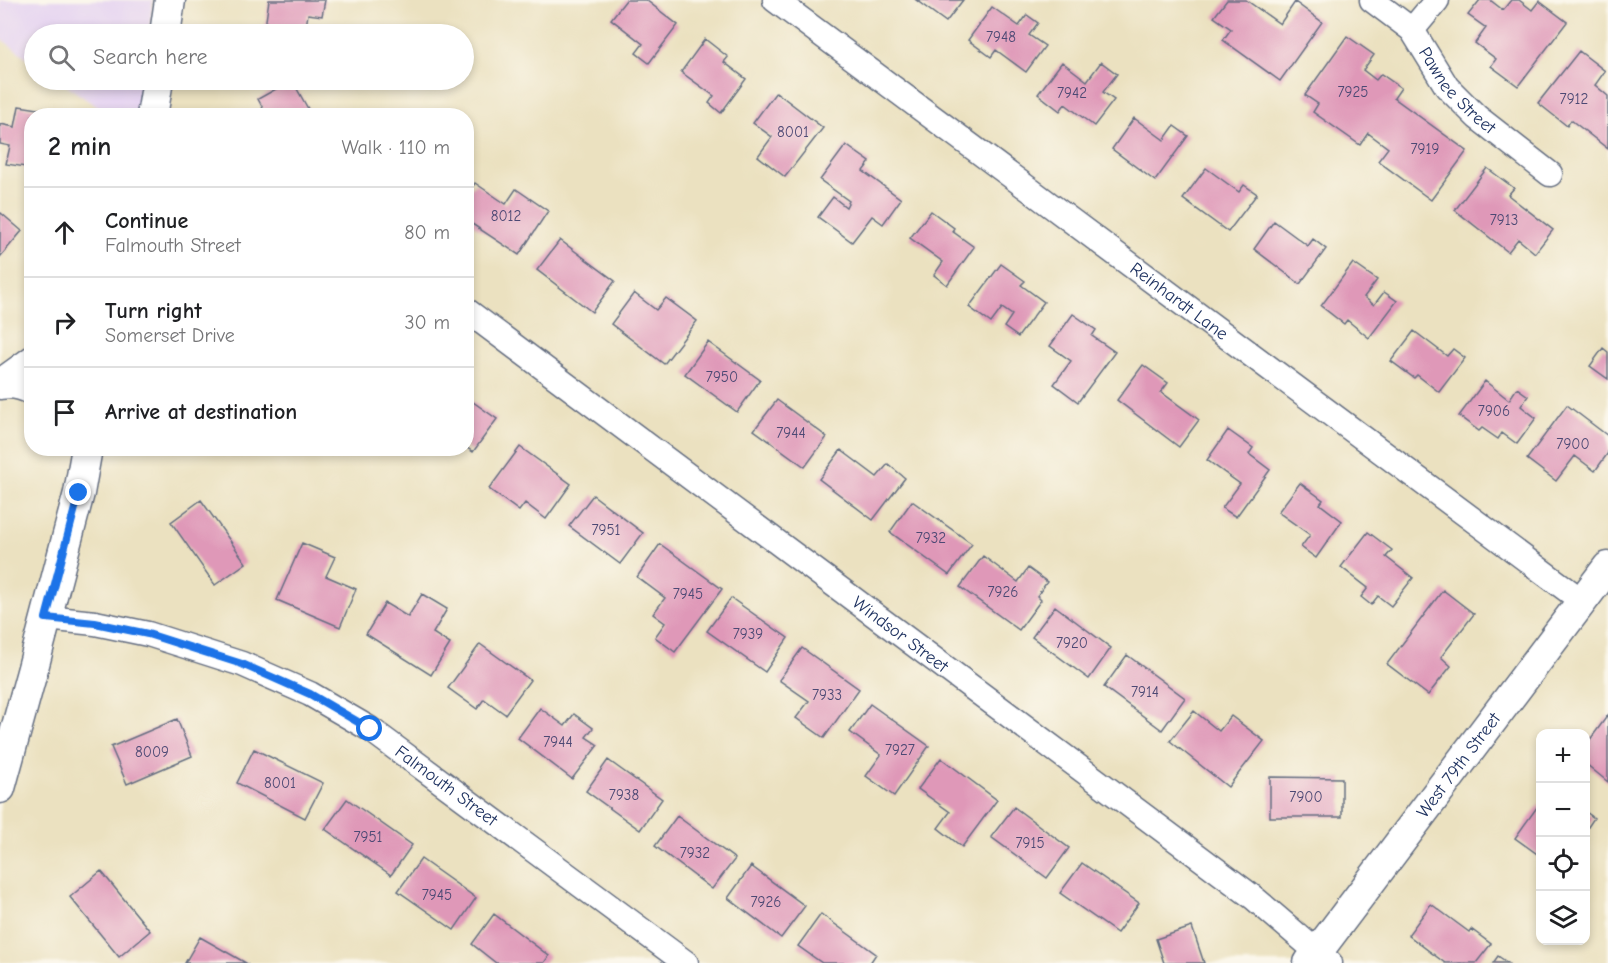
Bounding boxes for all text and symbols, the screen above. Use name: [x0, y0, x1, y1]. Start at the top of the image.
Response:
search box: [24, 24, 474, 90]
house number: 7948: [986, 28, 1016, 46]
icon: search: [45, 41, 78, 74]
street label: Pawnee Street: [1414, 43, 1501, 139]
text: Search here: [93, 44, 208, 70]
house number: 7925: [1338, 83, 1369, 101]
house number: 7942: [1057, 84, 1087, 102]
house number: 7912: [1560, 90, 1588, 108]
house number: 8001: [777, 123, 809, 141]
text: 2 min: [48, 132, 111, 162]
text: Walk · 110 m: [342, 136, 450, 159]
house number: 7919: [1411, 140, 1439, 158]
house number: 8012: [491, 207, 521, 225]
text: Continue: [105, 208, 188, 234]
house number: 7913: [1490, 211, 1518, 229]
icon: ahead: [48, 216, 81, 249]
text: 80 m: [404, 221, 450, 244]
text: Falmouth Street: [105, 234, 241, 257]
street label: Reinhardt Lane: [1126, 258, 1232, 344]
text: Turn right: [105, 298, 202, 324]
icon: right: [48, 306, 81, 339]
text: 30 m: [404, 311, 450, 334]
text: Somerset Drive: [105, 324, 235, 347]
house number: 7950: [706, 368, 738, 386]
icon: arrive: [48, 396, 81, 429]
text: Arrive at destination: [105, 399, 297, 425]
house number: 7906: [1478, 402, 1510, 420]
house number: 7944: [776, 424, 806, 442]
house number: 7900: [1556, 435, 1590, 453]
route end: [65, 479, 91, 505]
house number: 7951: [591, 521, 621, 539]
house number: 7932: [916, 529, 946, 547]
house number: 7926: [988, 583, 1019, 601]
house number: 7945: [673, 585, 703, 603]
street label: Windsor Street: [848, 591, 953, 677]
house number: 7939: [733, 625, 763, 643]
house number: 7920: [1056, 634, 1088, 652]
house number: 7914: [1131, 683, 1159, 701]
house number: 7933: [812, 686, 842, 704]
street label: West 79th Street: [1412, 708, 1505, 822]
route start: [356, 715, 382, 741]
map controls: [1536, 729, 1590, 945]
button: +: [1536, 729, 1590, 783]
house number: 7944: [543, 733, 573, 751]
street label: Falmouth Street: [391, 741, 503, 831]
house number: 7927: [885, 741, 915, 759]
house number: 8009: [135, 743, 169, 761]
house number: 8001: [264, 774, 296, 792]
button: −: [1536, 783, 1590, 837]
house number: 7938: [609, 786, 639, 804]
house number: 7900: [1289, 788, 1323, 806]
house number: 7951: [353, 828, 383, 846]
house number: 7915: [1015, 834, 1045, 852]
button: locate: [1536, 837, 1590, 891]
house number: 7932: [680, 844, 710, 862]
house number: 7945: [422, 886, 452, 904]
button: layers: [1536, 891, 1590, 945]
house number: 7926: [751, 893, 782, 911]

